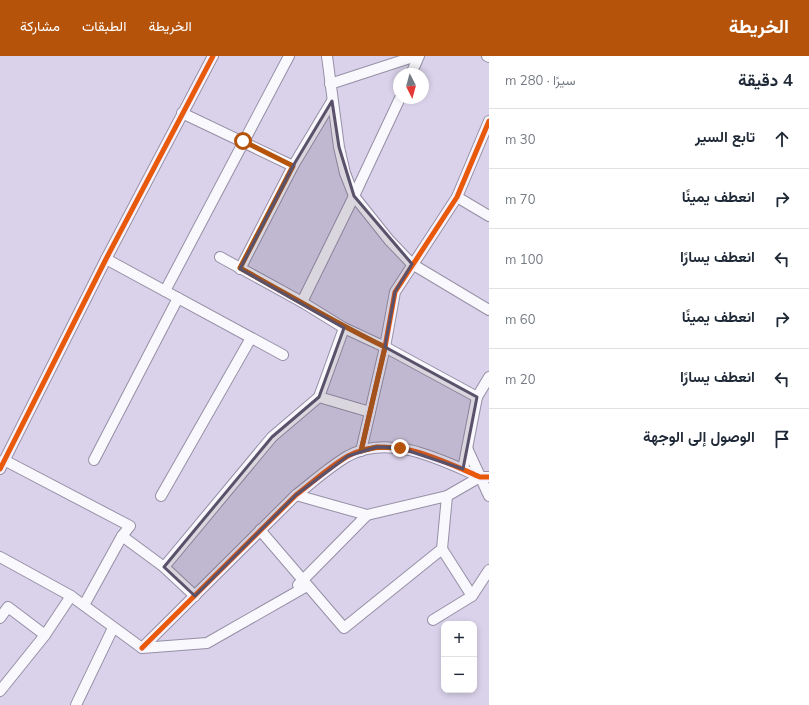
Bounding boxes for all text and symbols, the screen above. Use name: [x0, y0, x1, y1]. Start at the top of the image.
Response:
text: الخريطة: [729, 14, 789, 38]
text: مشاركة: [20, 17, 60, 35]
text: الطبقات: [82, 17, 126, 35]
text: الخريطة: [148, 17, 192, 35]
north arrow: [393, 68, 429, 104]
text: 4 دقيقة: [738, 69, 793, 90]
text: سيرًا · 280 m: [505, 72, 576, 88]
text: تابع السير: [695, 127, 755, 146]
icon: ahead: [771, 128, 793, 150]
text: 30 m: [505, 131, 535, 147]
route start: [234, 132, 252, 150]
text: انعطف يمينًا: [682, 187, 755, 206]
icon: right: [771, 188, 793, 210]
text: 70 m: [505, 191, 535, 207]
text: انعطف يسارًا: [680, 247, 755, 266]
icon: left: [771, 248, 793, 270]
text: 100 m: [505, 251, 543, 267]
text: انعطف يمينًا: [682, 307, 755, 326]
icon: right: [771, 308, 793, 330]
text: 60 m: [505, 311, 535, 327]
text: انعطف يسارًا: [680, 367, 755, 386]
icon: left: [771, 368, 793, 390]
text: 20 m: [505, 371, 535, 387]
text: الوصول إلى الوجهة: [643, 427, 755, 446]
icon: arrive: [771, 428, 793, 450]
route end: [391, 439, 409, 457]
map controls: [441, 621, 477, 693]
button: +: [441, 621, 477, 657]
button: −: [441, 657, 477, 693]

